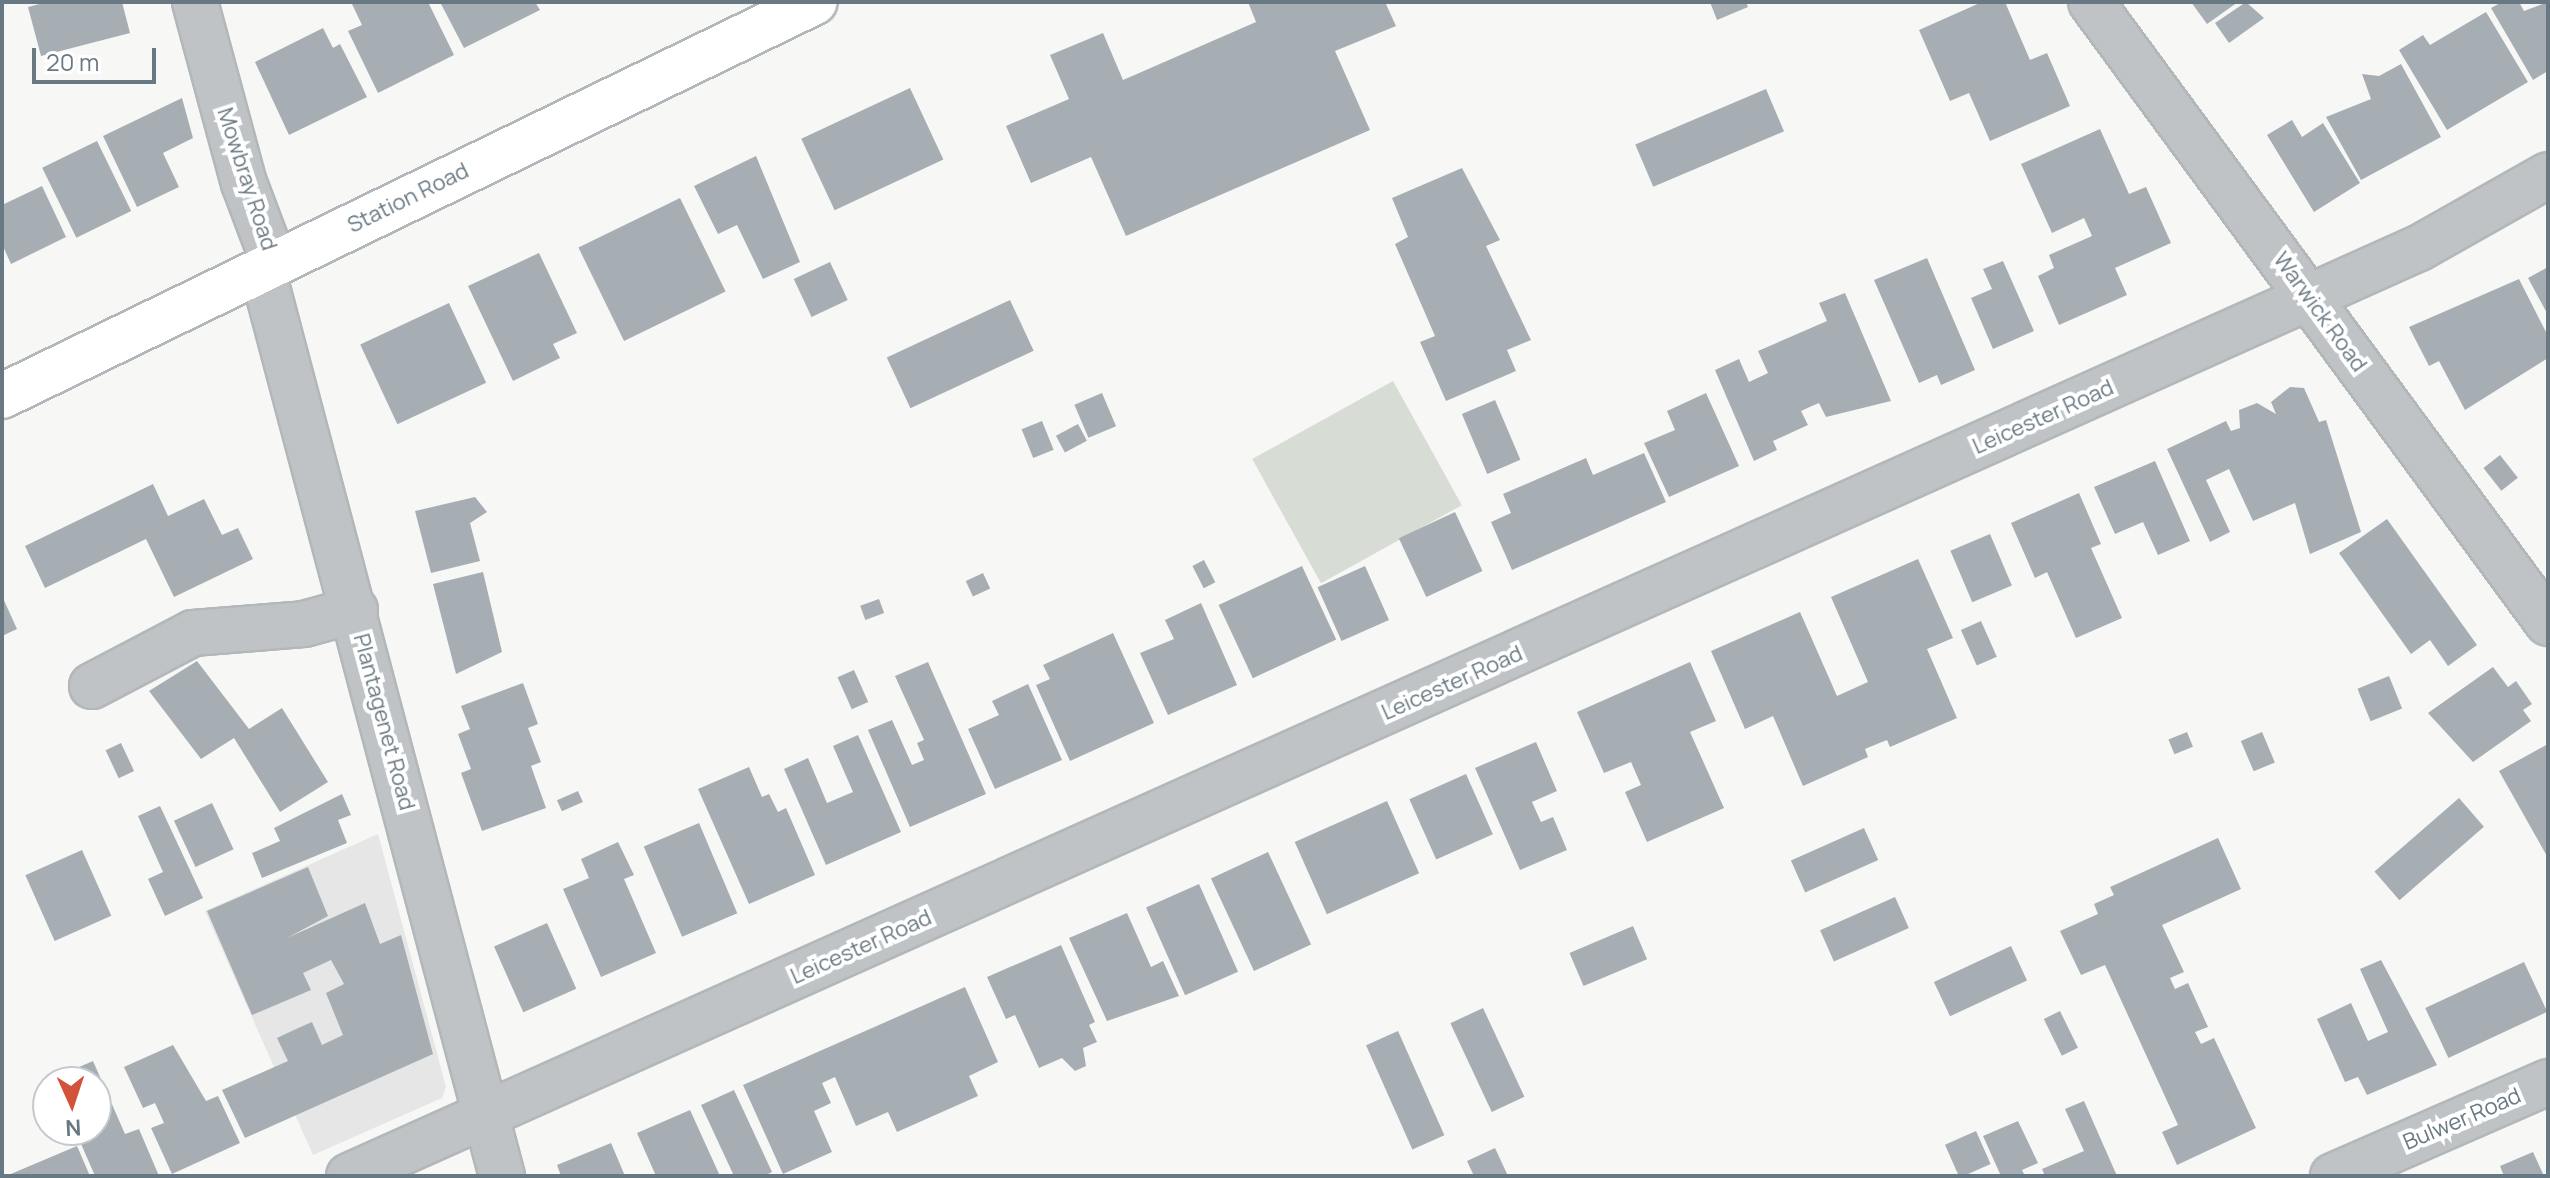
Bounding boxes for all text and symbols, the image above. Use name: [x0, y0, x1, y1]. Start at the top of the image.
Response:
scale bar: [36, 32, 160, 82]
text: 20 m: [46, 45, 99, 78]
street label: Mowbray Road: [212, 104, 282, 254]
street label: Station Road: [343, 157, 473, 239]
street label: Warwick Road: [2268, 247, 2372, 377]
street label: Leicester Road: [1969, 374, 2117, 460]
street label: Plantagenet Road: [348, 631, 420, 813]
street label: Leicester Road: [1378, 640, 1526, 726]
street label: Leicester Road: [787, 904, 935, 990]
north arrow: [32, 1066, 112, 1146]
street label: Bulwer Road: [2399, 1082, 2525, 1156]
text: N: [64, 1113, 82, 1143]

